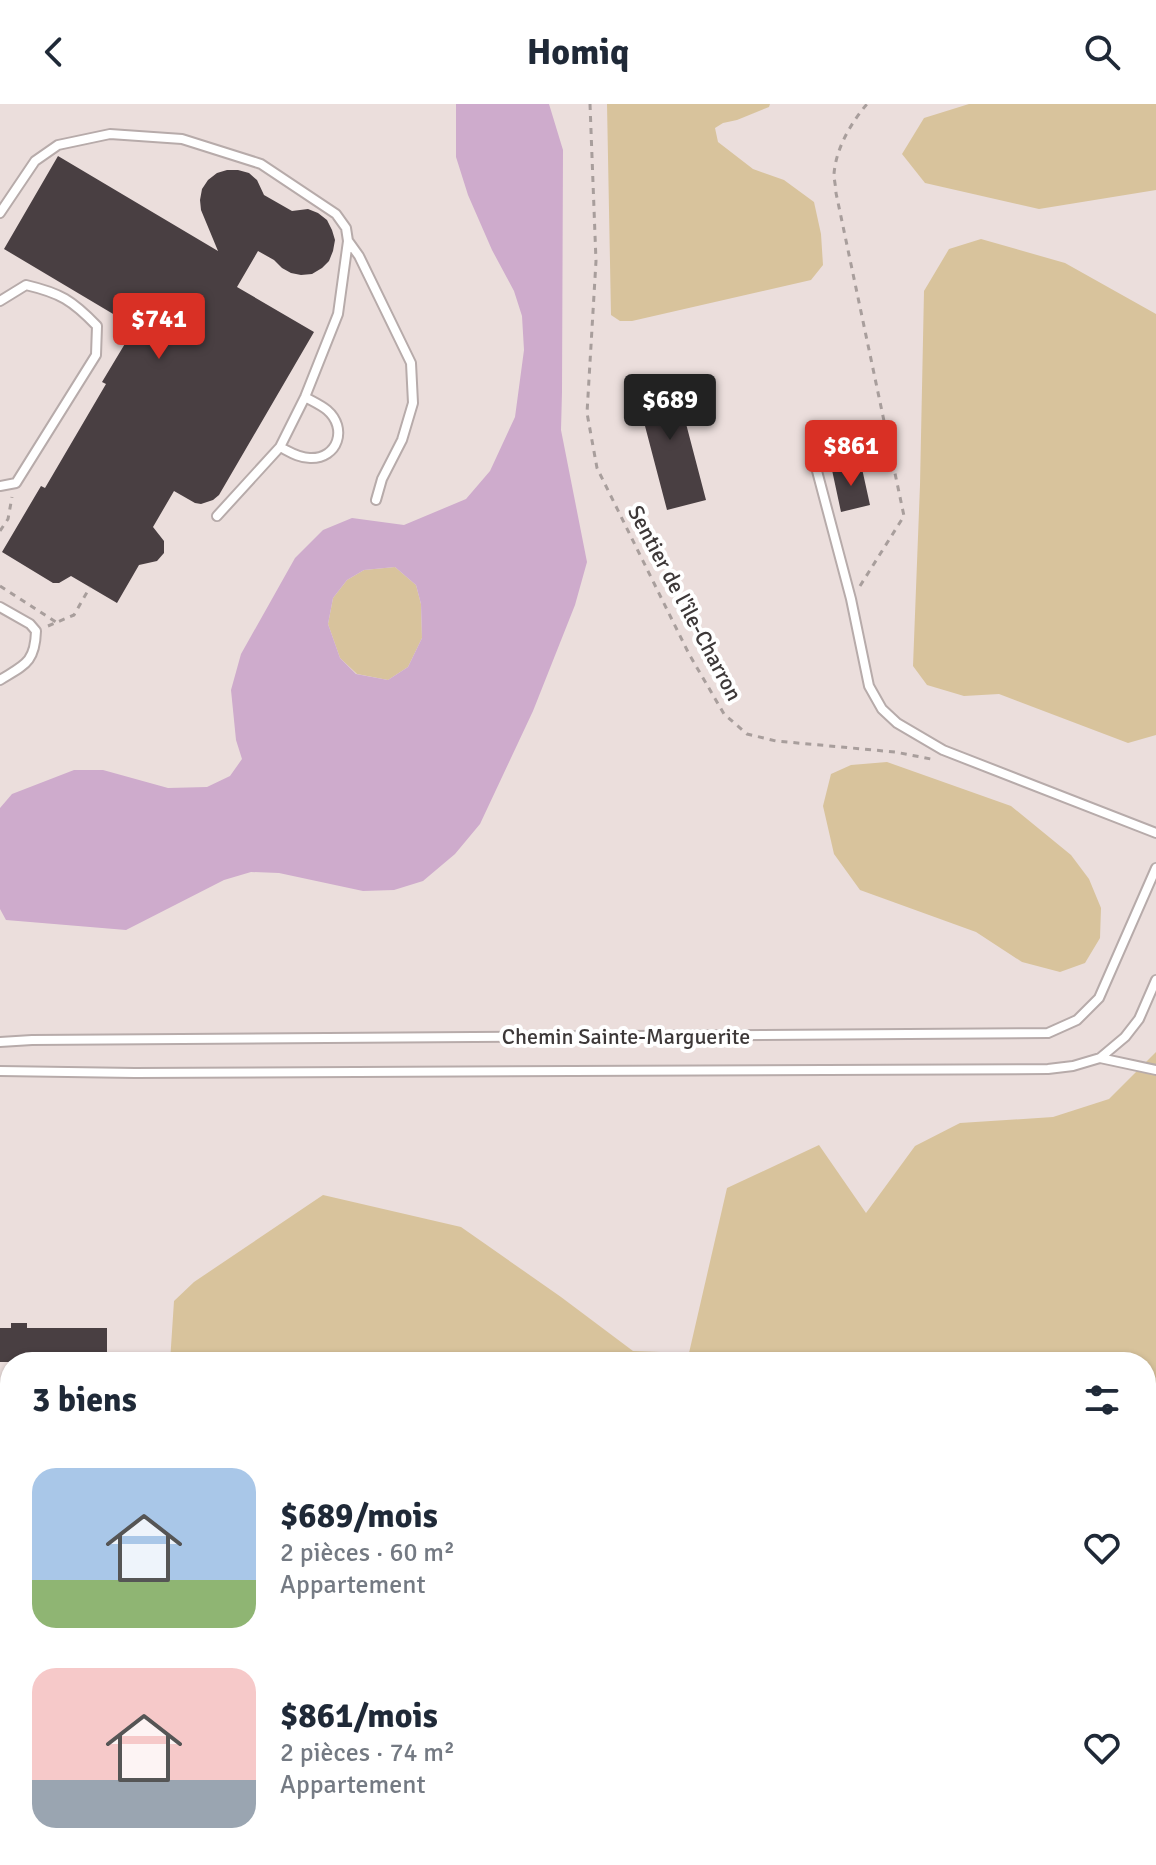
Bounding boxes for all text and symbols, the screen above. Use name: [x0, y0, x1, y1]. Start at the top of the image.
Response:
icon: back: [32, 30, 76, 74]
text: Homiq: [527, 30, 629, 75]
icon: search: [1080, 30, 1124, 74]
pin: $741: [112, 293, 206, 361]
text: $741: [131, 303, 187, 335]
pin: $689: [623, 374, 717, 442]
text: $689: [642, 384, 698, 416]
pin: $861: [804, 420, 898, 488]
text: $861: [823, 430, 879, 462]
street label: Sentier de l'île-Charron: [622, 501, 748, 705]
street label: Chemin Sainte-Marguerite: [502, 1023, 750, 1050]
icon: filters: [1080, 1378, 1124, 1422]
text: 3 biens: [32, 1379, 137, 1421]
text: $689/mois: [280, 1495, 438, 1537]
icon: home: [96, 1500, 192, 1596]
icon: heart: [1080, 1526, 1124, 1570]
text: 2 pièces · 60 m²: [280, 1537, 455, 1569]
text: Appartement: [280, 1569, 426, 1601]
text: $861/mois: [280, 1695, 438, 1737]
icon: home: [96, 1700, 192, 1796]
icon: heart: [1080, 1726, 1124, 1770]
text: 2 pièces · 74 m²: [280, 1737, 455, 1769]
text: Appartement: [280, 1769, 426, 1801]

